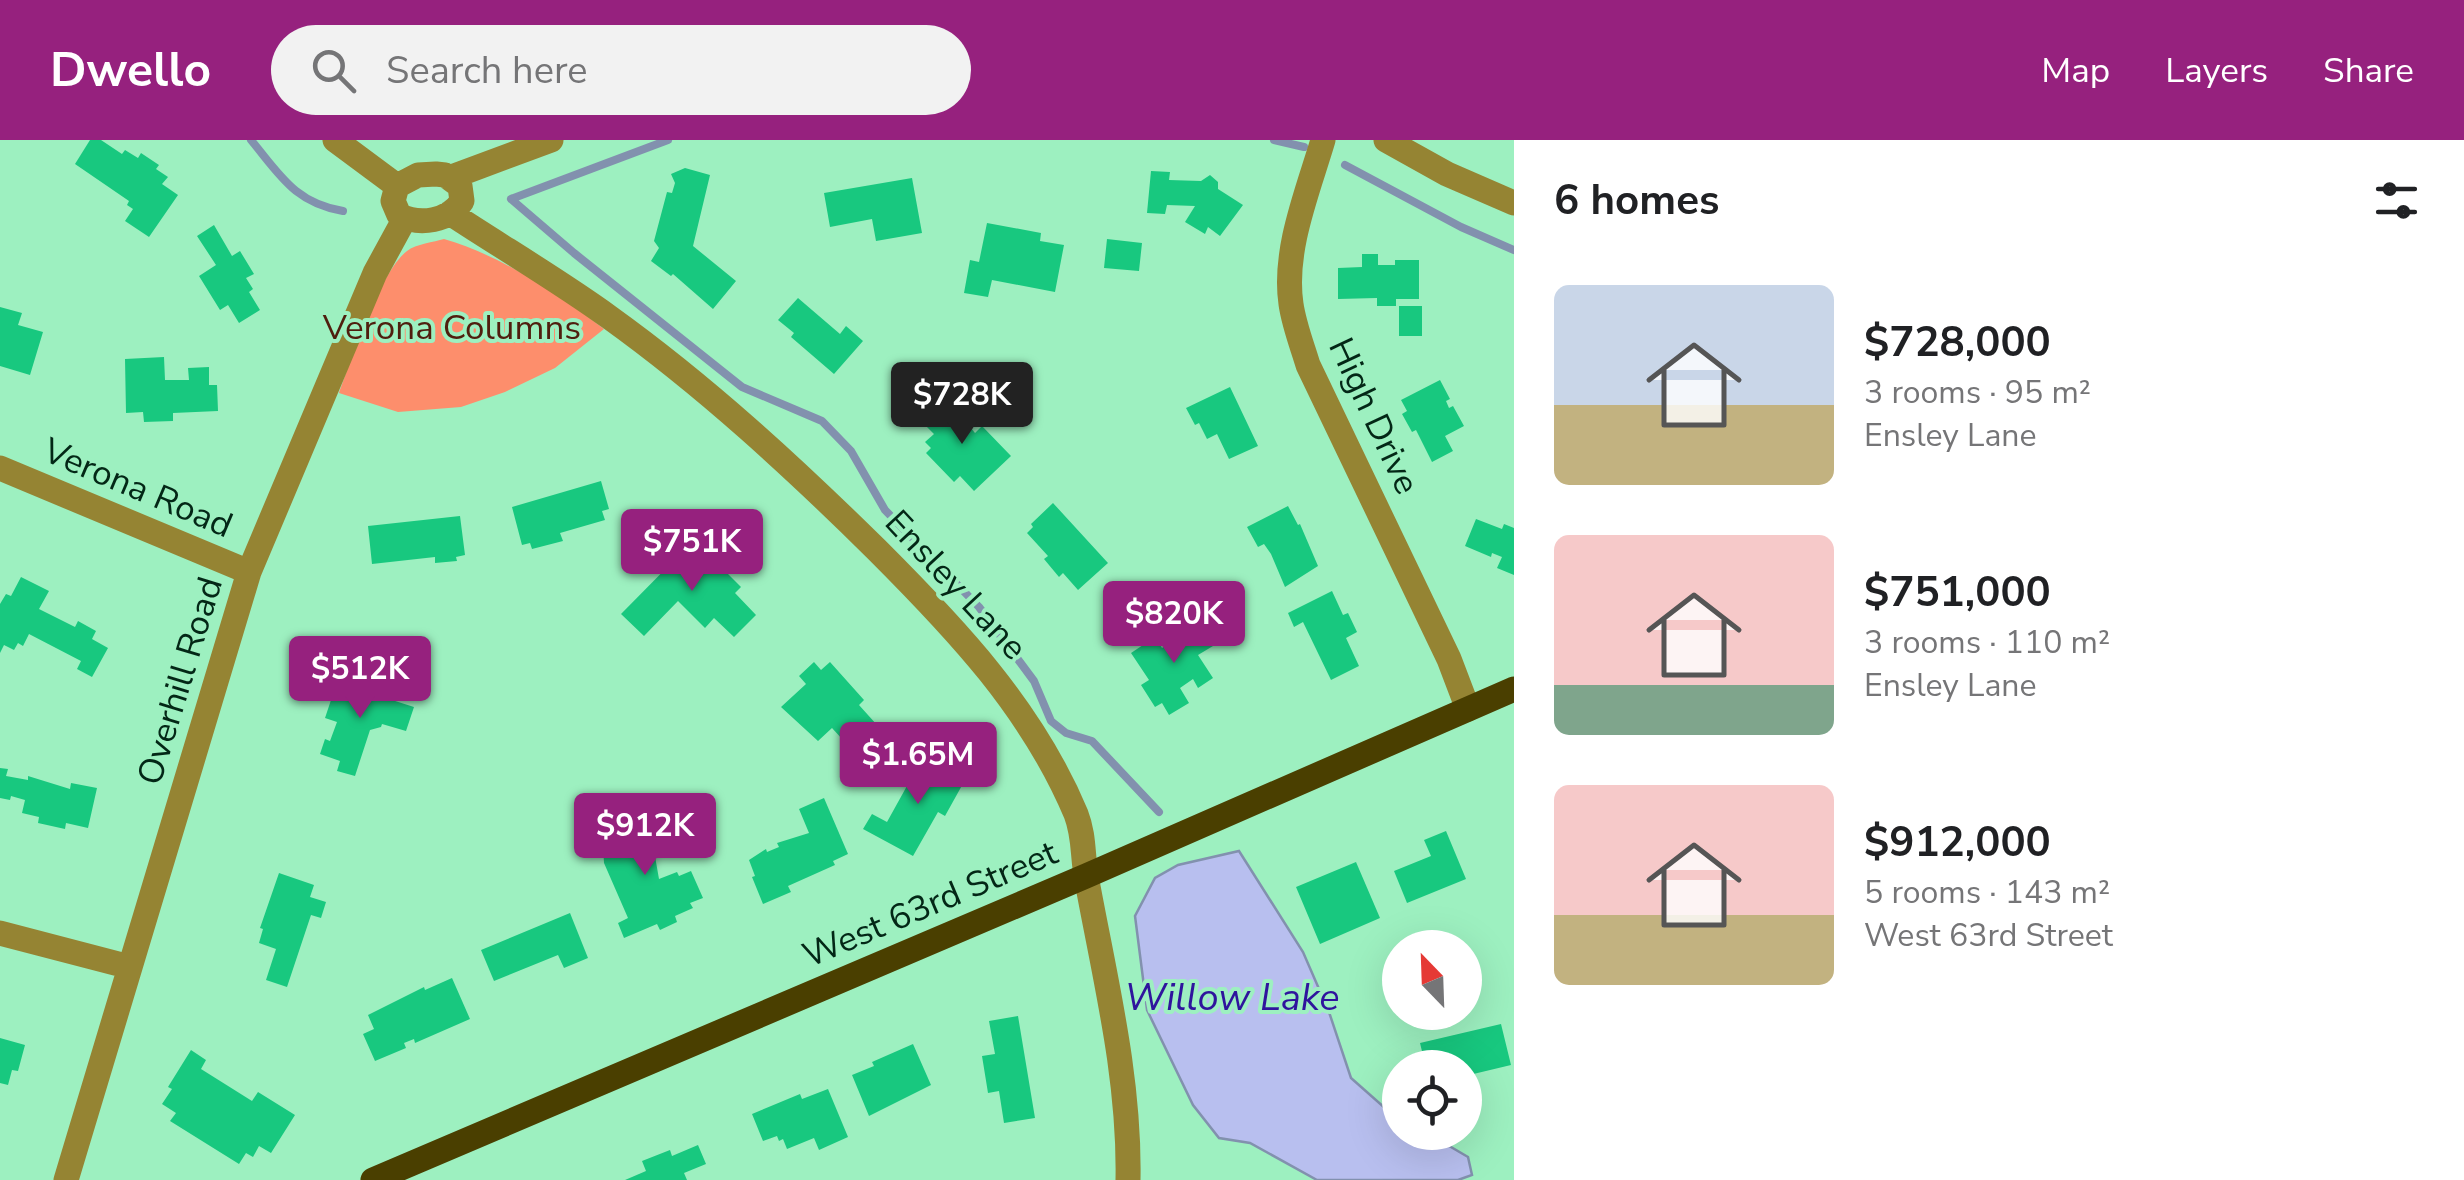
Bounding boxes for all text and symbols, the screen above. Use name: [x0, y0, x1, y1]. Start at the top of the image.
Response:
search box: [271, 25, 971, 115]
text: Dwello: [50, 37, 211, 103]
icon: search: [306, 43, 361, 98]
text: Search here: [386, 45, 588, 96]
text: Map: [2041, 47, 2110, 94]
text: Layers: [2165, 47, 2268, 94]
text: Share: [2323, 47, 2414, 94]
text: 6 homes: [1554, 172, 1719, 229]
icon: filters: [2369, 173, 2424, 228]
park label: Verona Columns: [322, 304, 581, 351]
text: $728,000: [1864, 314, 2051, 371]
icon: home: [1634, 325, 1754, 445]
street label: High Drive: [1317, 330, 1431, 502]
pin: $728K: [892, 362, 1032, 447]
text: 3 rooms · 95 m²: [1864, 371, 2091, 414]
text: $728K: [913, 373, 1011, 416]
text: Ensley Lane: [1864, 414, 2037, 457]
street label: Verona Road: [35, 427, 240, 549]
street label: Ensley Lane: [874, 500, 1038, 670]
pin: $751K: [622, 509, 762, 594]
text: $751K: [643, 520, 741, 563]
text: $751,000: [1864, 564, 2051, 621]
street label: Overhill Road: [126, 571, 234, 791]
icon: home: [1634, 575, 1754, 695]
pin: $820K: [1104, 581, 1244, 666]
text: $820K: [1125, 592, 1223, 635]
text: 3 rooms · 110 m²: [1864, 621, 2110, 664]
pin: $512K: [290, 636, 430, 721]
text: $512K: [311, 647, 409, 690]
text: Ensley Lane: [1864, 664, 2037, 707]
pin: $1.65M: [837, 722, 999, 807]
text: $1.65M: [862, 733, 974, 776]
pin: $912K: [575, 793, 715, 878]
text: $912K: [596, 804, 694, 847]
text: $912,000: [1864, 814, 2051, 871]
icon: home: [1634, 825, 1754, 945]
street label: West 63rd Street: [796, 829, 1065, 979]
text: 5 rooms · 143 m²: [1864, 871, 2110, 914]
text: West 63rd Street: [1864, 914, 2113, 957]
north arrow: [1382, 930, 1482, 1030]
map controls: [1382, 930, 1482, 1150]
water label: Willow Lake: [1124, 972, 1340, 1023]
button: locate: [1382, 1050, 1482, 1150]

